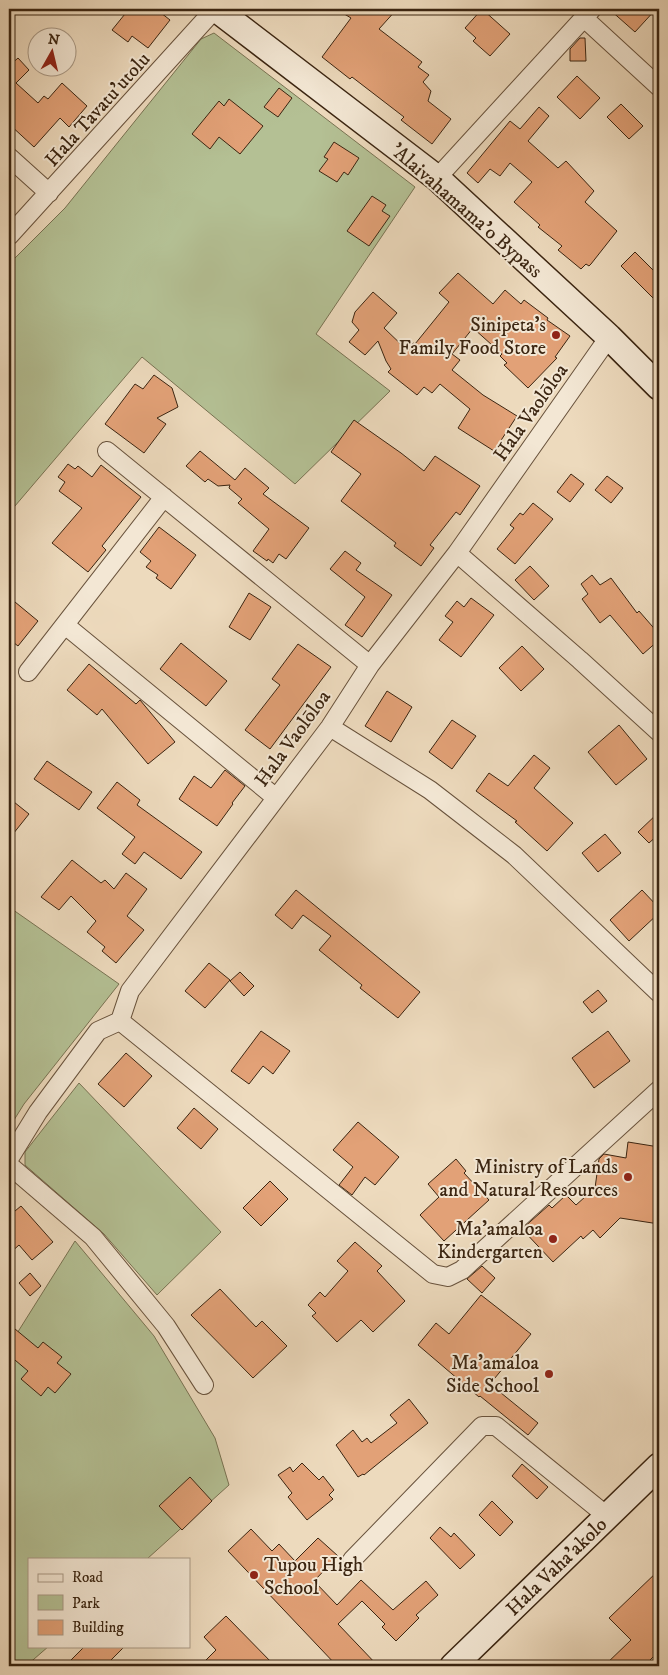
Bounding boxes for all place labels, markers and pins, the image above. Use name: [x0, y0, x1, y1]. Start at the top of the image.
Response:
place label: Sinipeta's Family Food Store: [399, 313, 546, 361]
marker: Sinipeta's Family Food Store: [550, 329, 562, 341]
place label: Ministry of Lands and Natural Resources: [440, 1155, 618, 1203]
marker: Ministry of Lands and Natural Resources: [622, 1171, 634, 1183]
place label: Ma'amaloa Kindergarten: [437, 1217, 544, 1265]
marker: Ma'amaloa Kindergarten: [547, 1233, 559, 1245]
place label: Ma'amaloa Side School: [446, 1351, 540, 1399]
marker: Ma'amaloa Side School: [543, 1368, 555, 1380]
place label: Tupou High School: [264, 1553, 364, 1601]
marker: Tupou High School: [248, 1569, 260, 1581]

